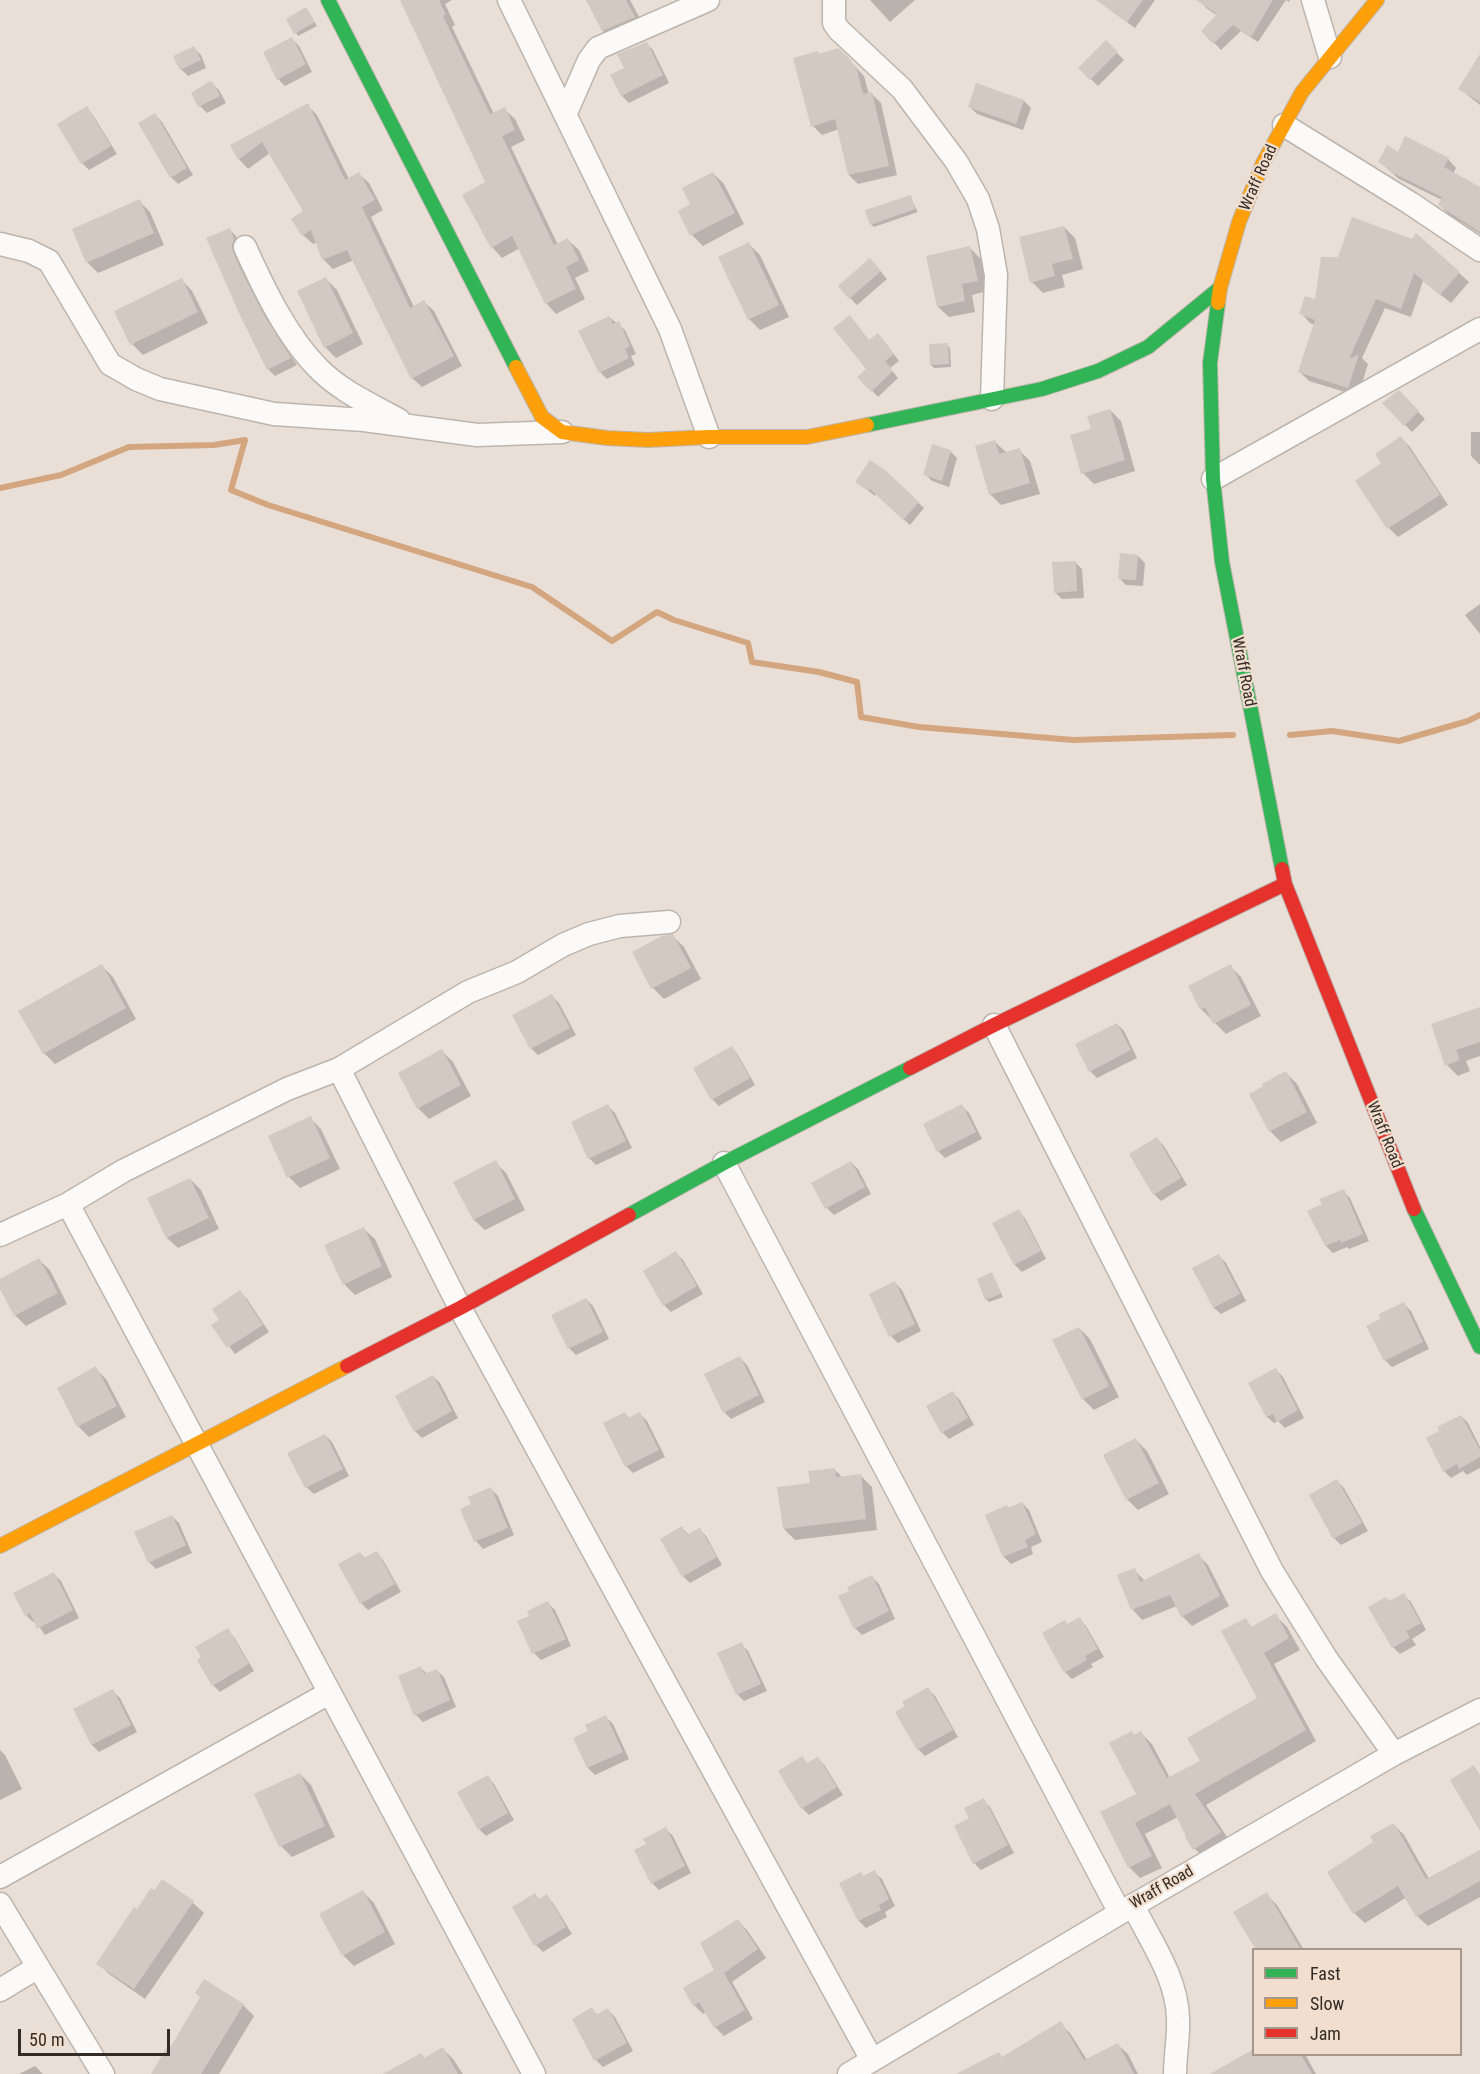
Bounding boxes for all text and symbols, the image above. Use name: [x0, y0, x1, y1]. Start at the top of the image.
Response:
street label: Wraff Road: [1236, 142, 1282, 214]
street label: Wraff Road: [1227, 636, 1259, 708]
street label: Wraff Road: [1362, 1099, 1406, 1171]
street label: Wraff Road: [1127, 1862, 1197, 1914]
legend: [1252, 1948, 1462, 2056]
text: Fast: [1310, 1963, 1341, 1984]
text: Slow: [1310, 1993, 1344, 2014]
scale bar: [21, 2017, 172, 2055]
text: Jam: [1310, 2023, 1341, 2044]
text: 50 m: [29, 2029, 64, 2050]

